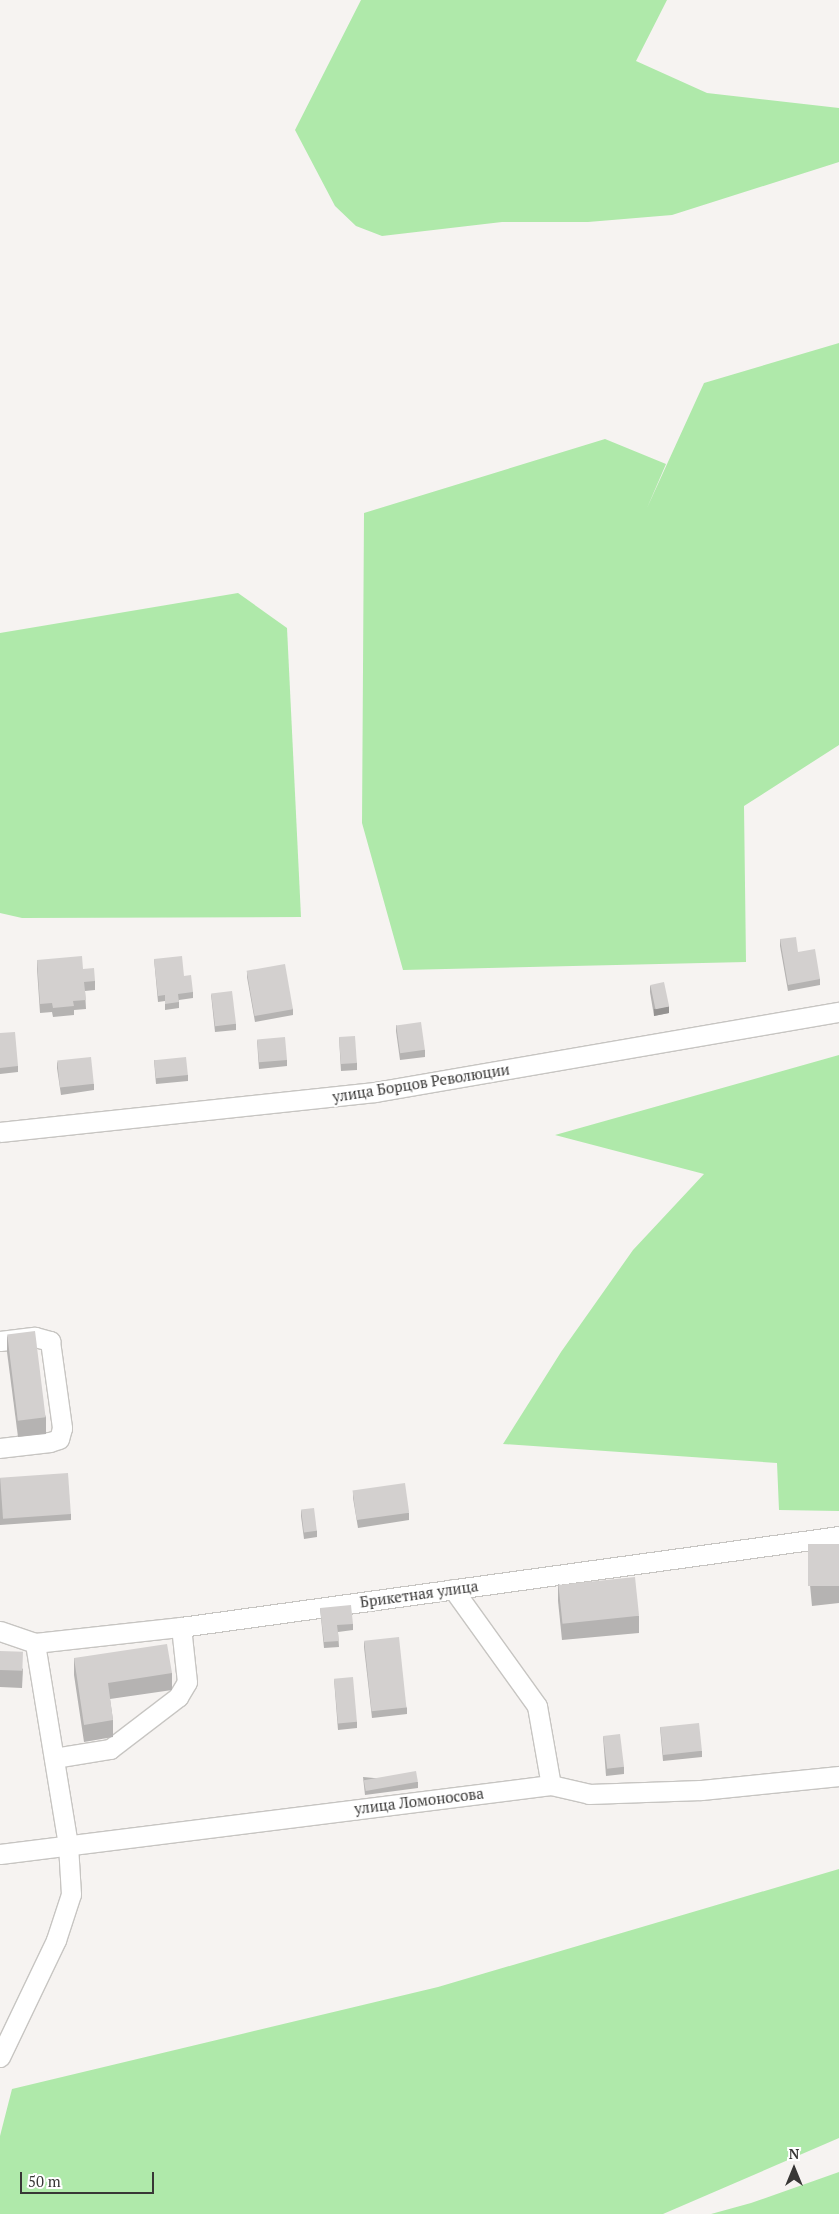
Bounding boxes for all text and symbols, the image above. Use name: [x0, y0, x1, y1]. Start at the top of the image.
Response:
street label: улица Борцов Революции: [331, 1060, 511, 1106]
street label: Брикетная улица: [359, 1577, 479, 1611]
street label: улица Ломоносова: [353, 1784, 485, 1818]
north arrow: [769, 2144, 819, 2194]
text: N: [789, 2144, 799, 2163]
scale bar: [22, 2162, 156, 2194]
text: 50 m: [28, 2171, 61, 2191]

